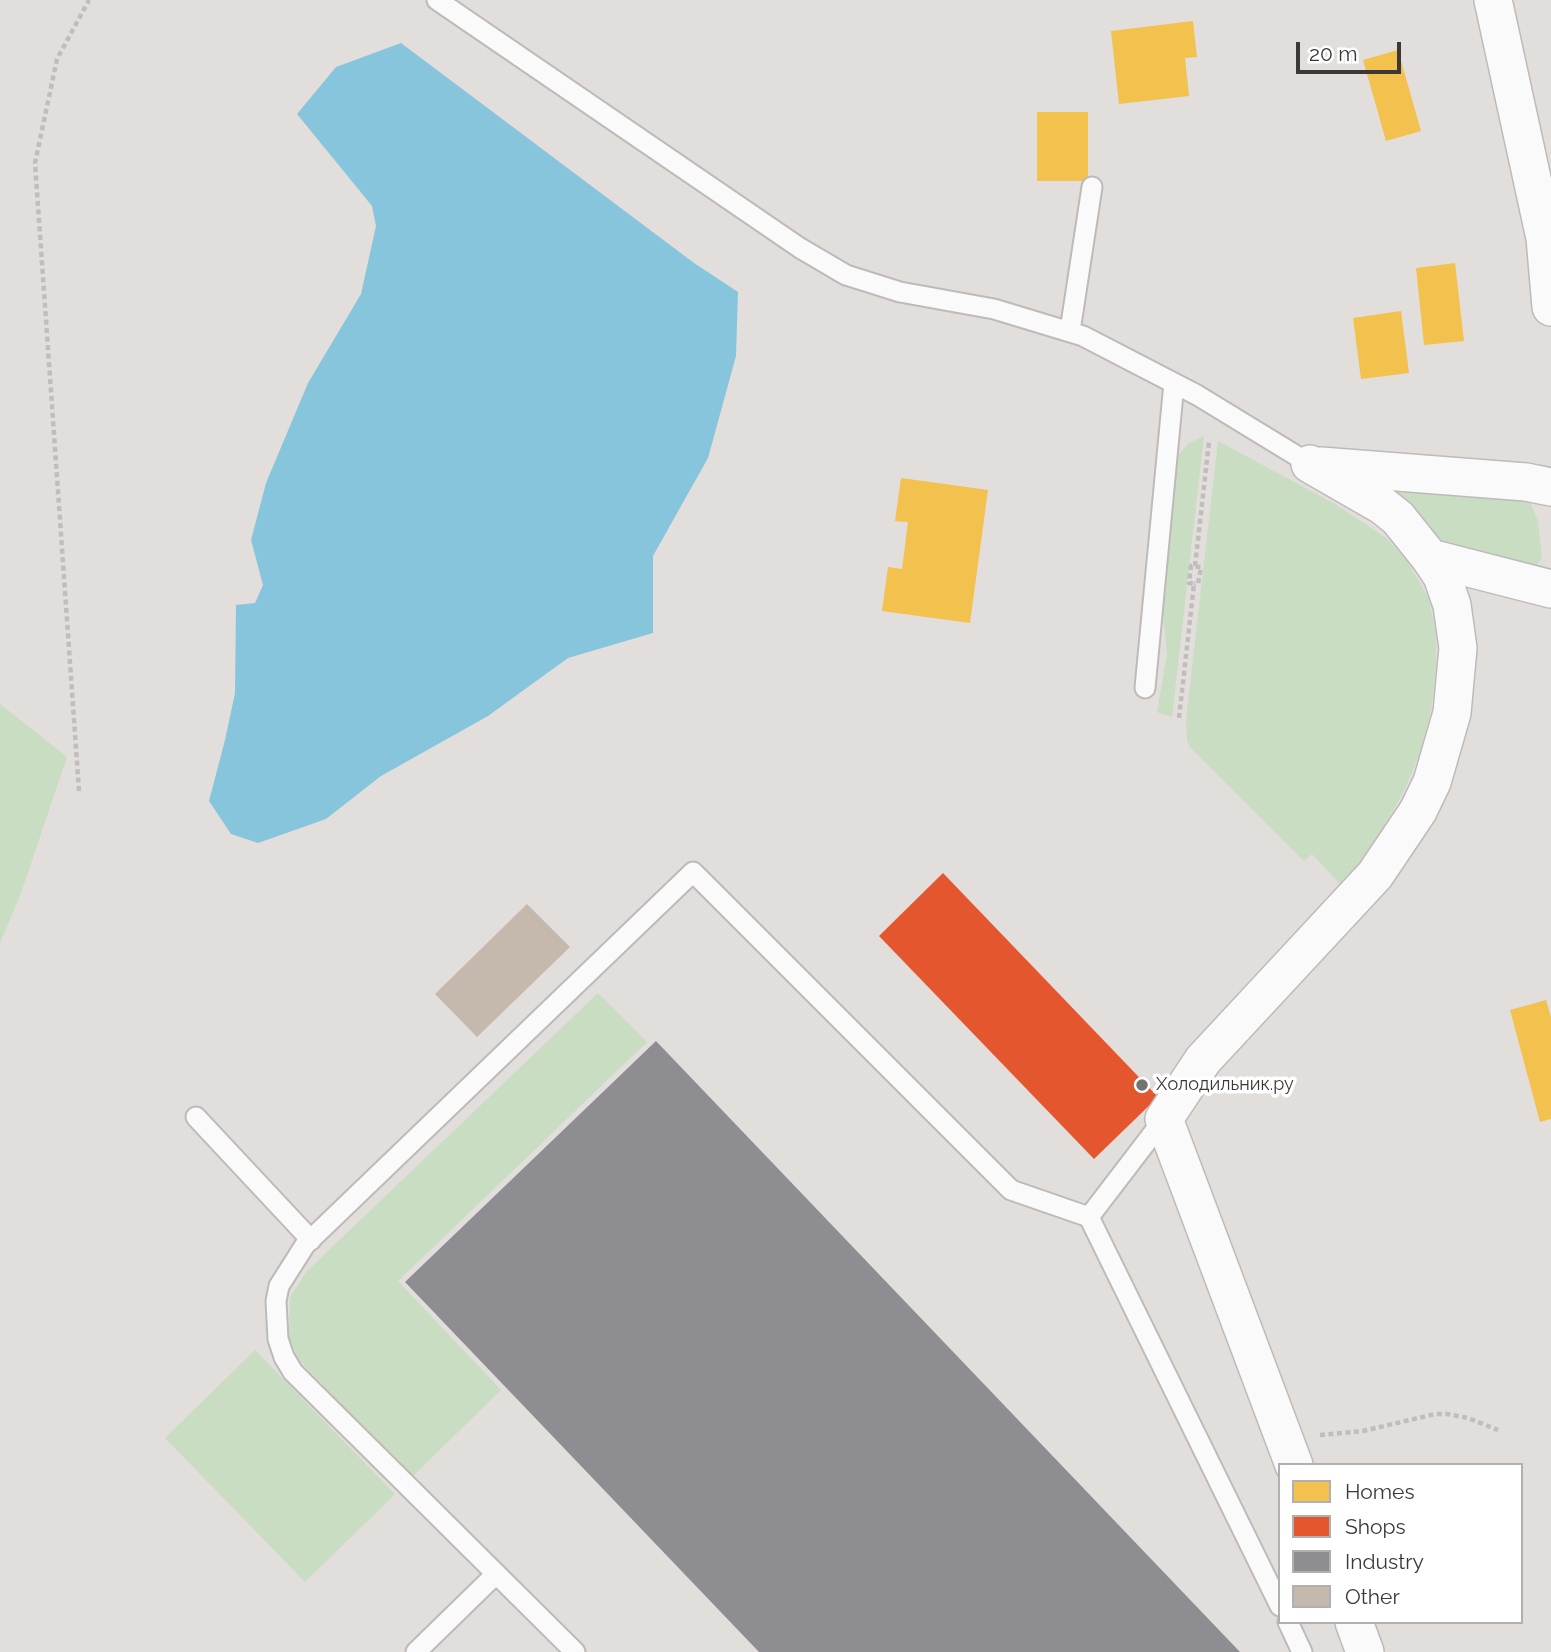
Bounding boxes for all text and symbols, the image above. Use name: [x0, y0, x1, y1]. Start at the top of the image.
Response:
scale bar: [1299, 28, 1404, 72]
text: 20 m: [1309, 41, 1357, 66]
place label: Холодильник.ру: [1156, 1074, 1294, 1096]
marker: Холодильник.ру: [1134, 1077, 1150, 1093]
legend: [1278, 1463, 1523, 1624]
text: Homes: [1345, 1479, 1415, 1504]
text: Shops: [1345, 1514, 1406, 1539]
text: Industry: [1345, 1549, 1424, 1574]
text: Other: [1345, 1584, 1400, 1609]

